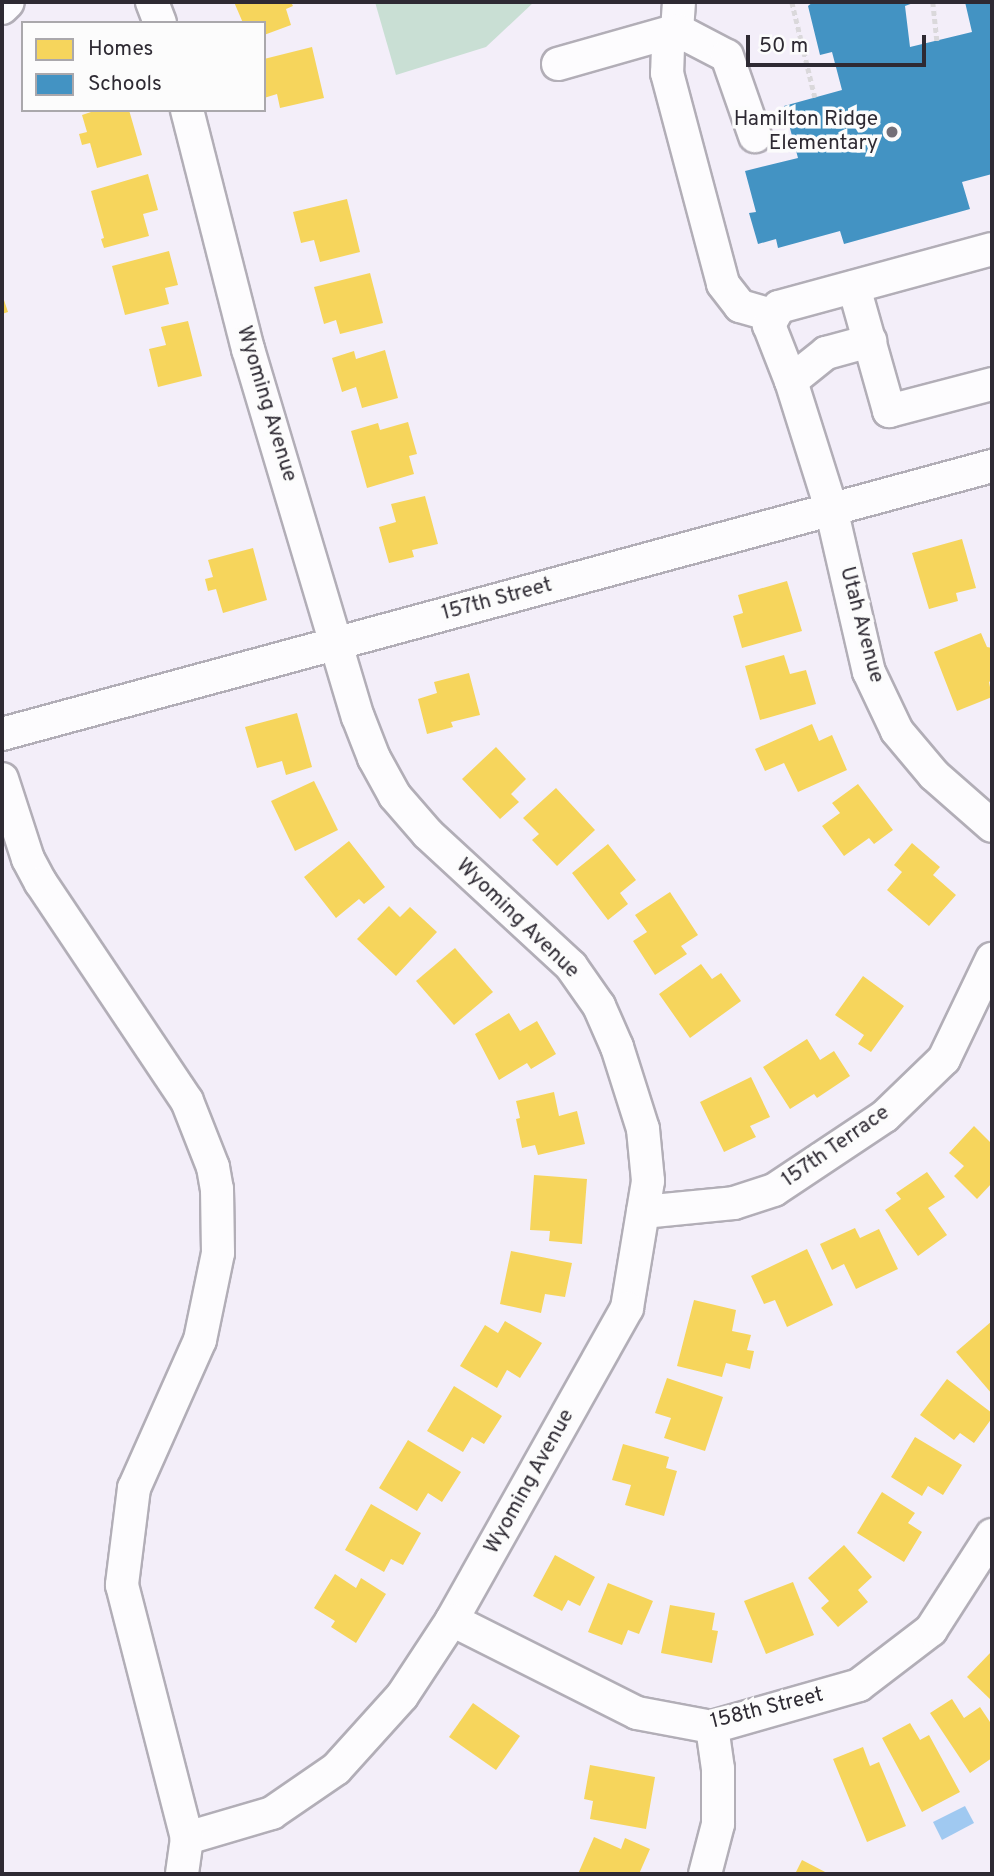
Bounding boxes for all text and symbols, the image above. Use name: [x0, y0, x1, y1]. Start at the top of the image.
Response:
legend: [21, 21, 266, 112]
scale bar: [749, 21, 929, 65]
text: 50 m: [759, 33, 808, 60]
text: Homes: [88, 36, 153, 63]
text: Schools: [88, 71, 162, 98]
place label: Hamilton Ridge Elementary: [734, 107, 878, 157]
marker: Hamilton Ridge Elementary: [884, 124, 900, 140]
street label: Wyoming Avenue: [230, 323, 302, 485]
street label: Utah Avenue: [833, 564, 889, 686]
street label: 157th Street: [439, 573, 555, 627]
street label: Wyoming Avenue: [450, 854, 584, 984]
street label: 157th Terrace: [777, 1100, 895, 1194]
street label: Wyoming Avenue: [480, 1405, 580, 1559]
street label: 158th Street: [708, 1683, 826, 1735]

